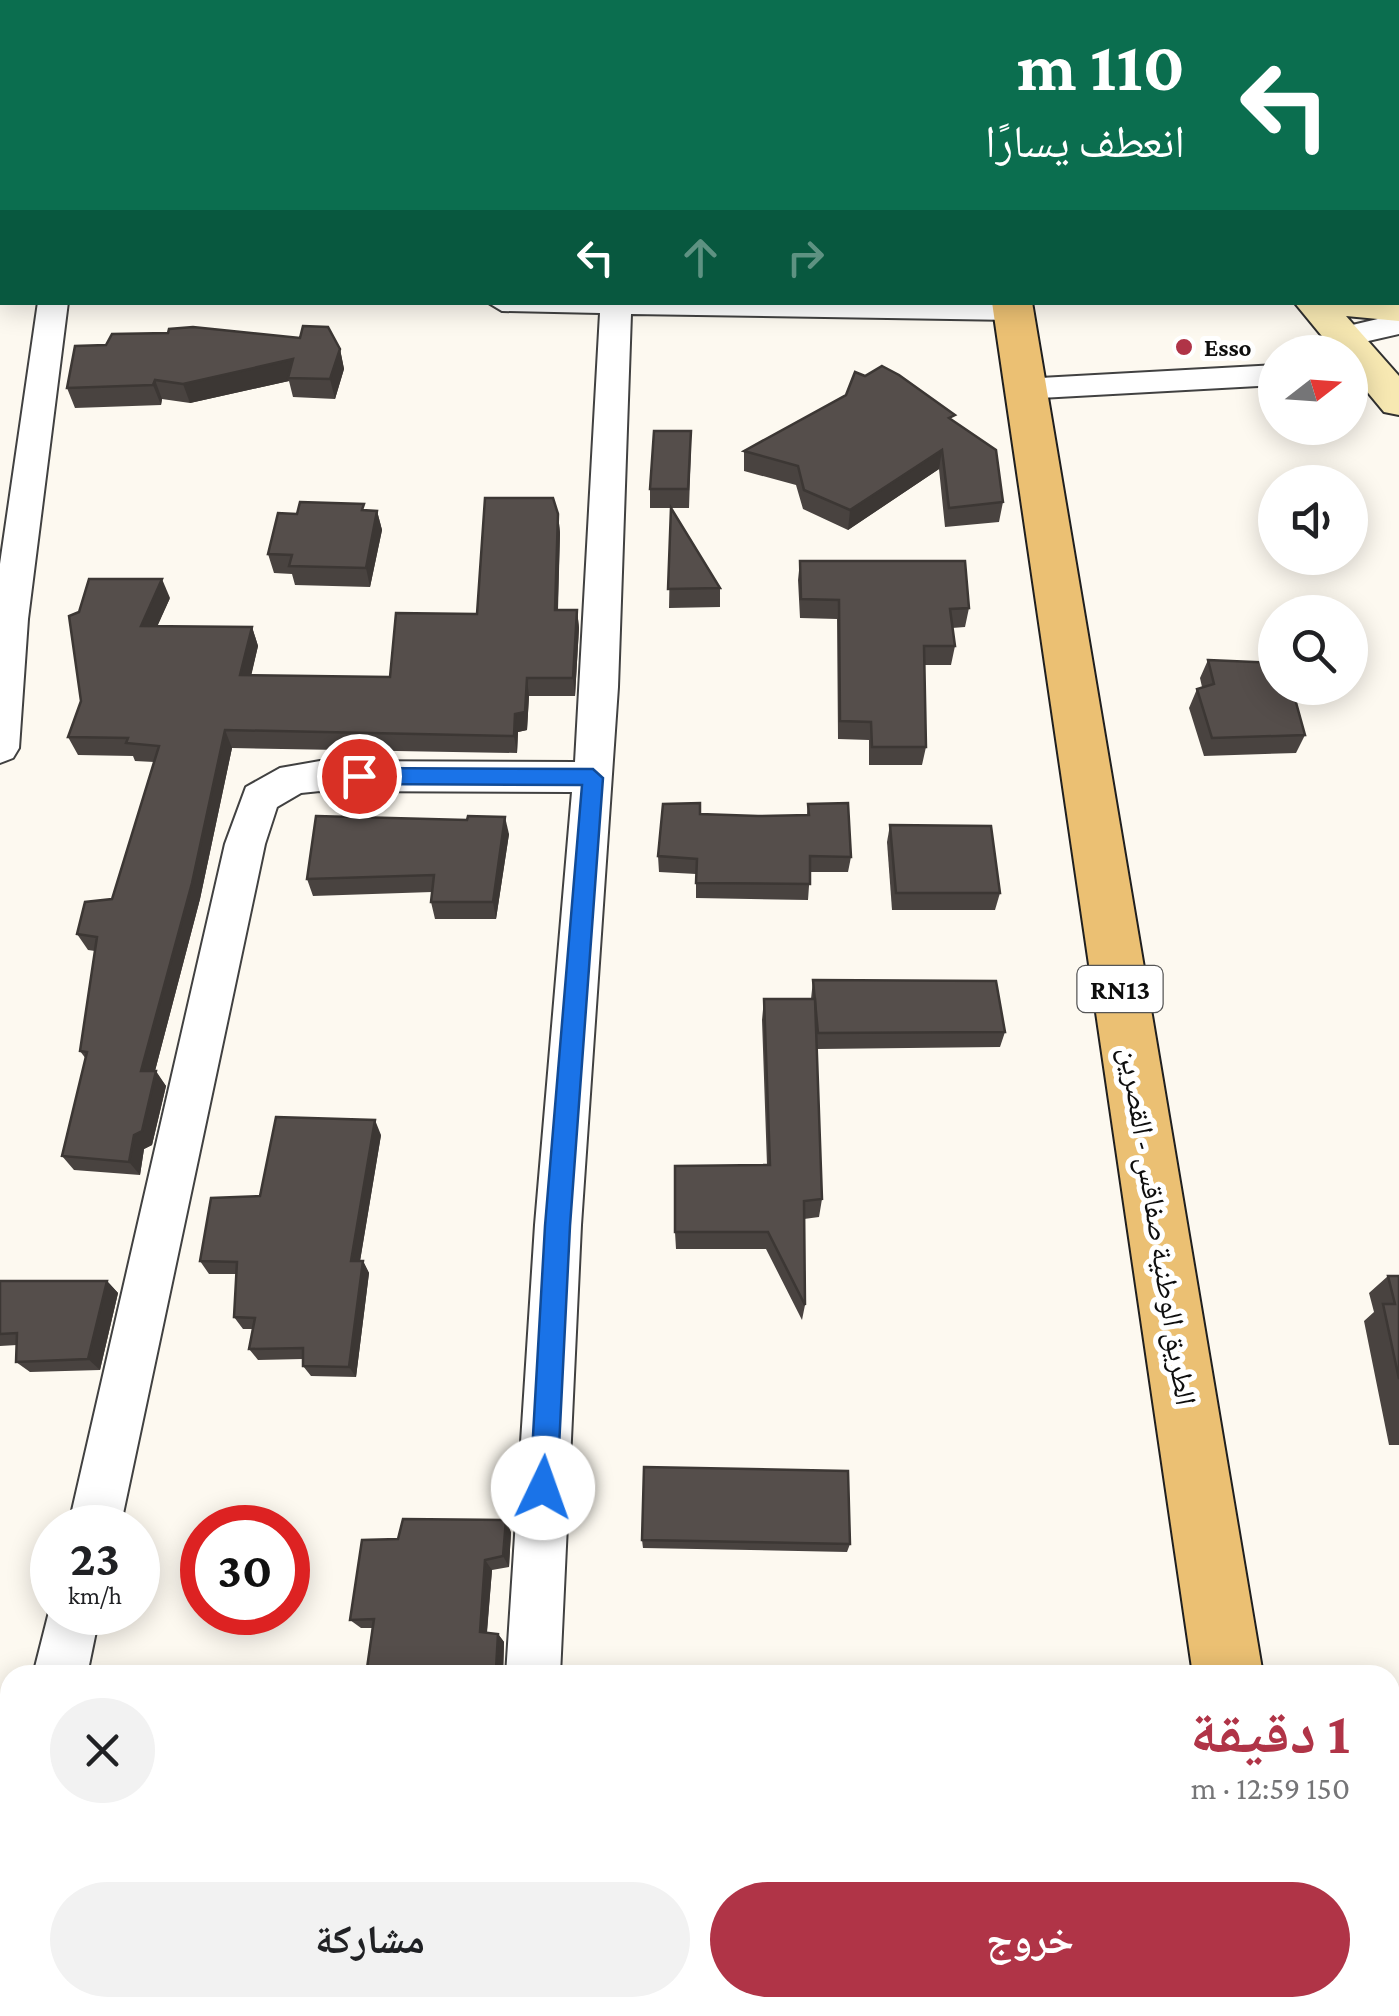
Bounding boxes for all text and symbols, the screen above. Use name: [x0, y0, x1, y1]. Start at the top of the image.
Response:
text: 110 m: [1017, 27, 1185, 105]
icon: left: [1220, 40, 1350, 170]
text: انعطف يسارًا: [985, 117, 1185, 167]
icon: left: [568, 230, 623, 285]
icon: ahead: [673, 230, 728, 285]
icon: right: [778, 230, 833, 285]
place label: Esso: [1204, 334, 1252, 361]
north arrow: [1258, 335, 1368, 445]
map controls: [1258, 335, 1368, 705]
marker: Esso: [1173, 336, 1195, 358]
button: sound: [1258, 465, 1368, 575]
button: search: [1258, 595, 1368, 705]
pin: [317, 734, 402, 819]
icon: arrive: [332, 749, 387, 804]
road number: RN13: [1078, 966, 1162, 1012]
street label: الطريق الوطنية صفاقس - القصرين: [1112, 1044, 1203, 1408]
position arrow: [491, 1436, 595, 1540]
speed limit sign: 30: [180, 1505, 310, 1635]
text: 23: [70, 1530, 120, 1586]
text: km/h: [68, 1582, 122, 1609]
button: close: [50, 1698, 155, 1803]
text: 1 دقيقة: [1190, 1699, 1350, 1766]
text: 150 m · 12:59: [1191, 1770, 1350, 1806]
button: مشاركة: [50, 1882, 690, 1997]
button: خروج: [710, 1882, 1350, 1997]

